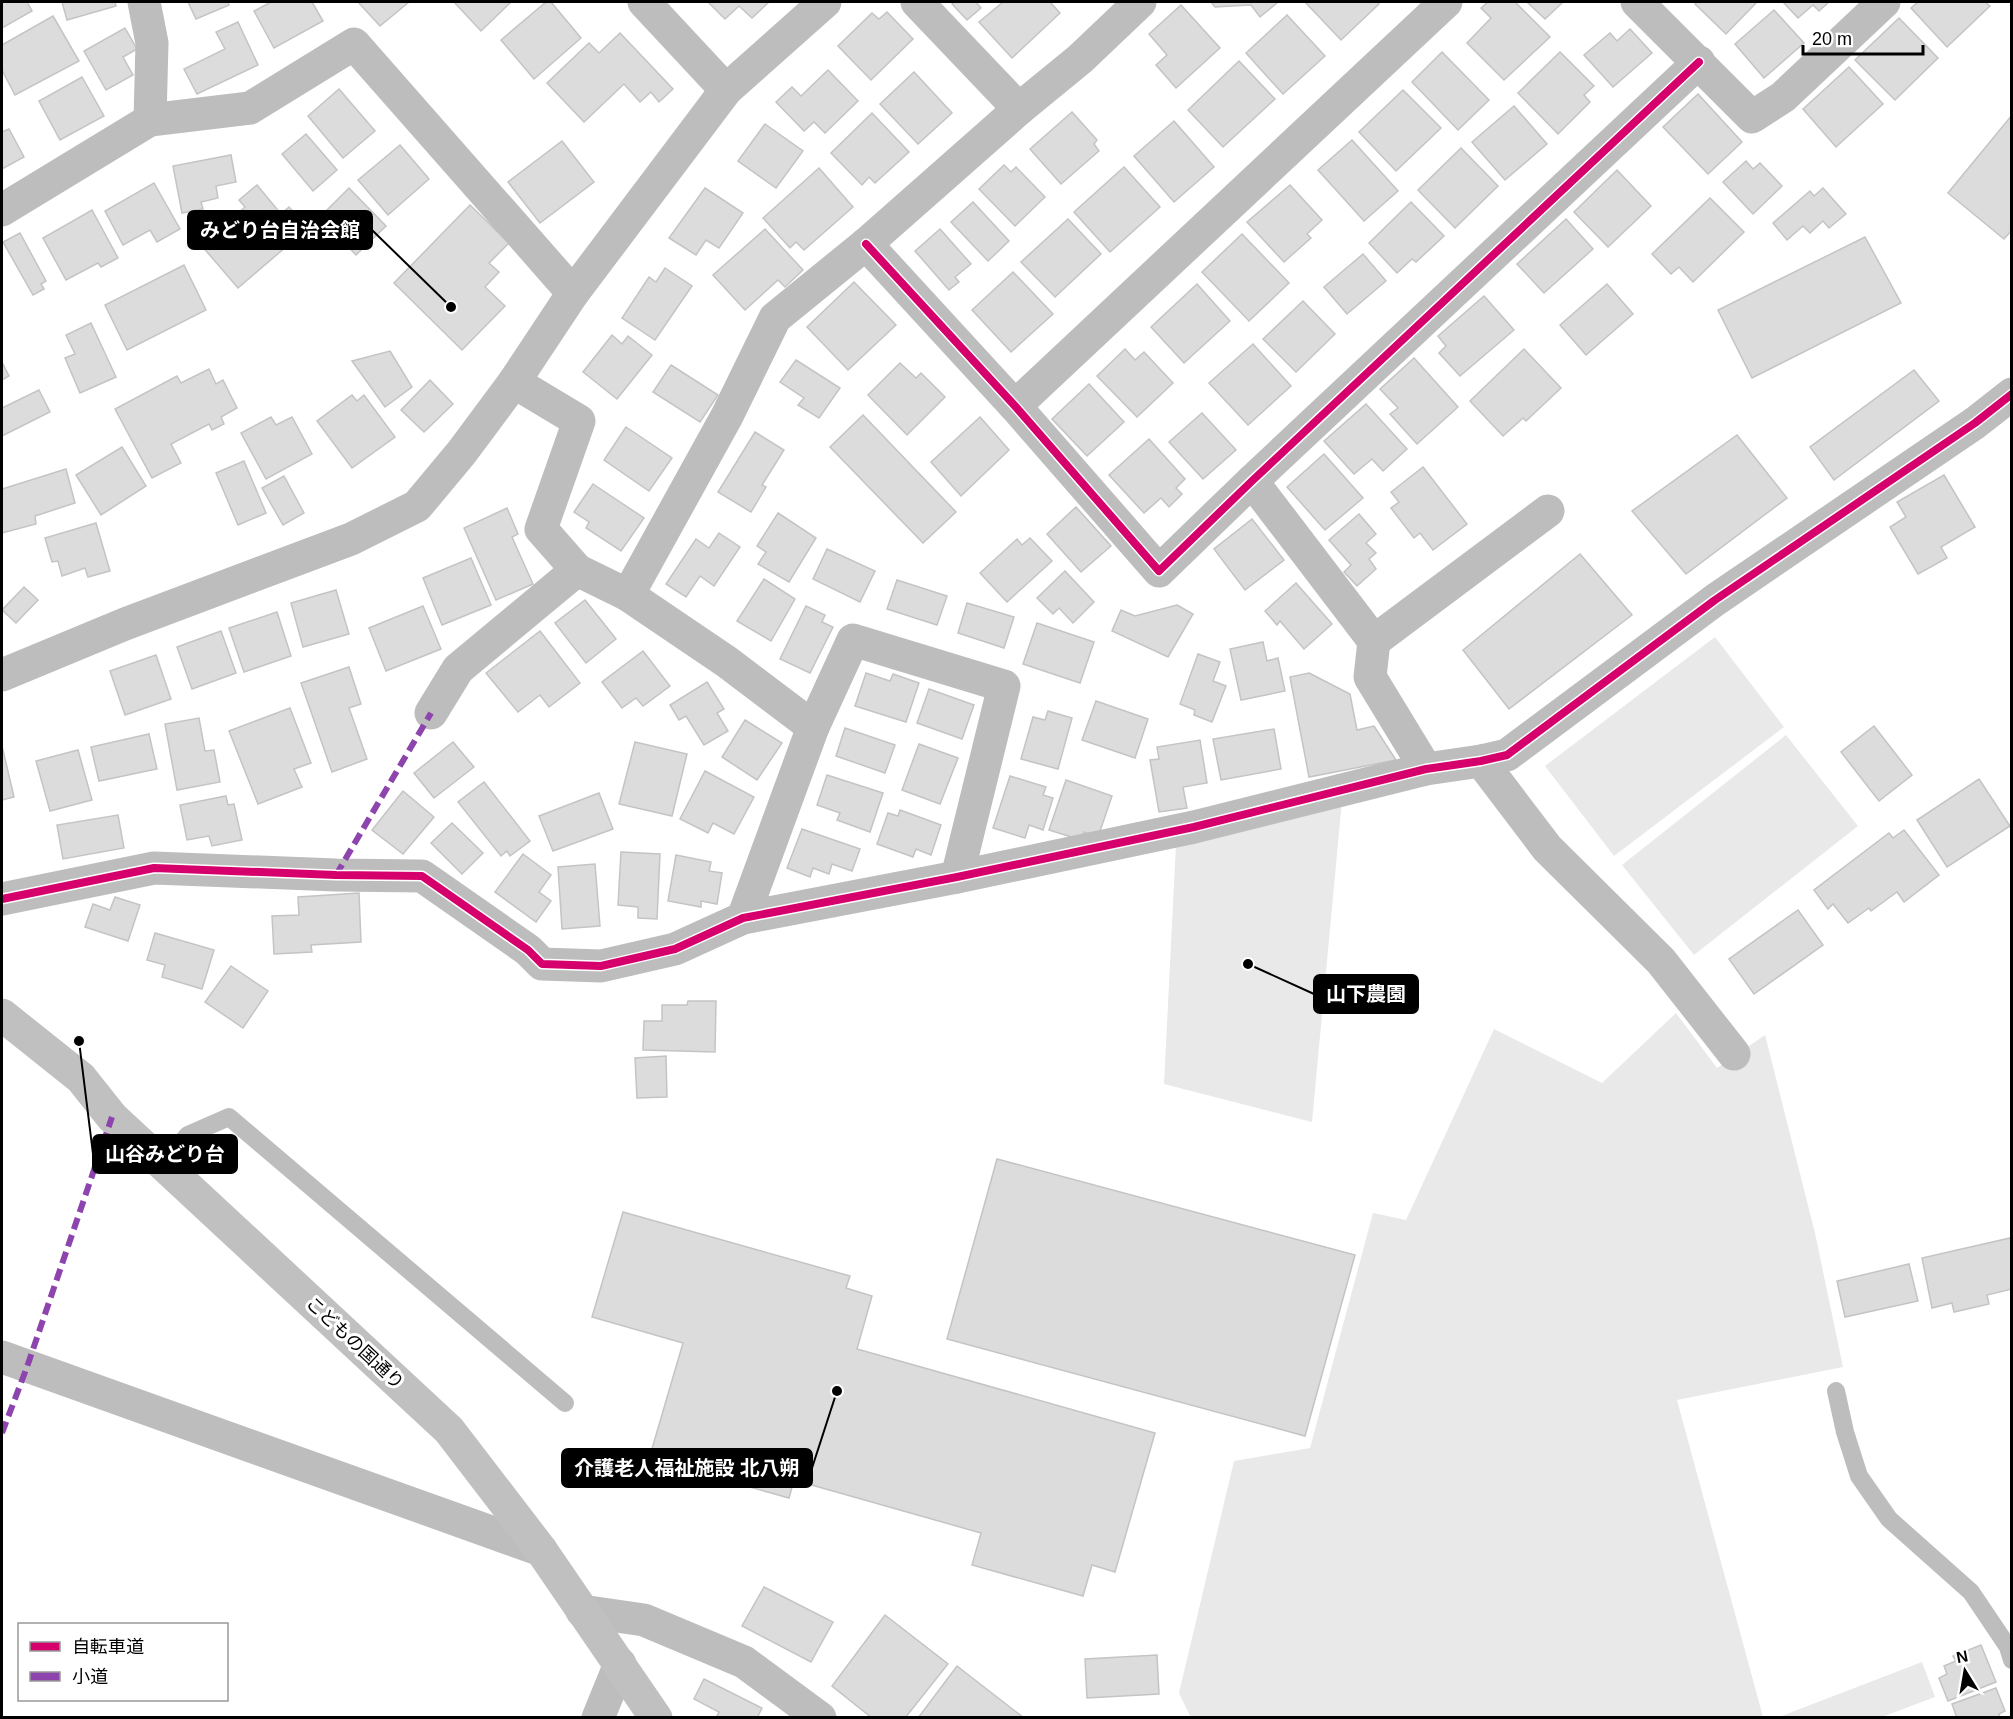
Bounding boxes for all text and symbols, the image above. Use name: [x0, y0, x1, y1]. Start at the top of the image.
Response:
scale bar: [1803, 18, 1923, 56]
text: 20 m: [1812, 29, 1852, 49]
callout: みどり台自治会館: [188, 211, 372, 249]
text: みどり台自治会館: [200, 219, 360, 241]
callout: 山下農園: [1314, 975, 1418, 1013]
text: 山下農園: [1326, 983, 1406, 1005]
callout: 山谷みどり台: [93, 1135, 237, 1173]
text: 山谷みどり台: [105, 1143, 225, 1165]
street label: こどもの国通り: [302, 1293, 408, 1393]
callout: 介護老人福祉施設 北八朔: [562, 1449, 812, 1487]
text: 介護老人福祉施設 北八朔: [574, 1457, 800, 1479]
legend: [18, 1623, 228, 1701]
text: 自転車道: [72, 1637, 144, 1657]
north arrow: [1935, 1641, 1995, 1701]
text: N: [1955, 1647, 1970, 1666]
text: 小道: [72, 1667, 108, 1687]

